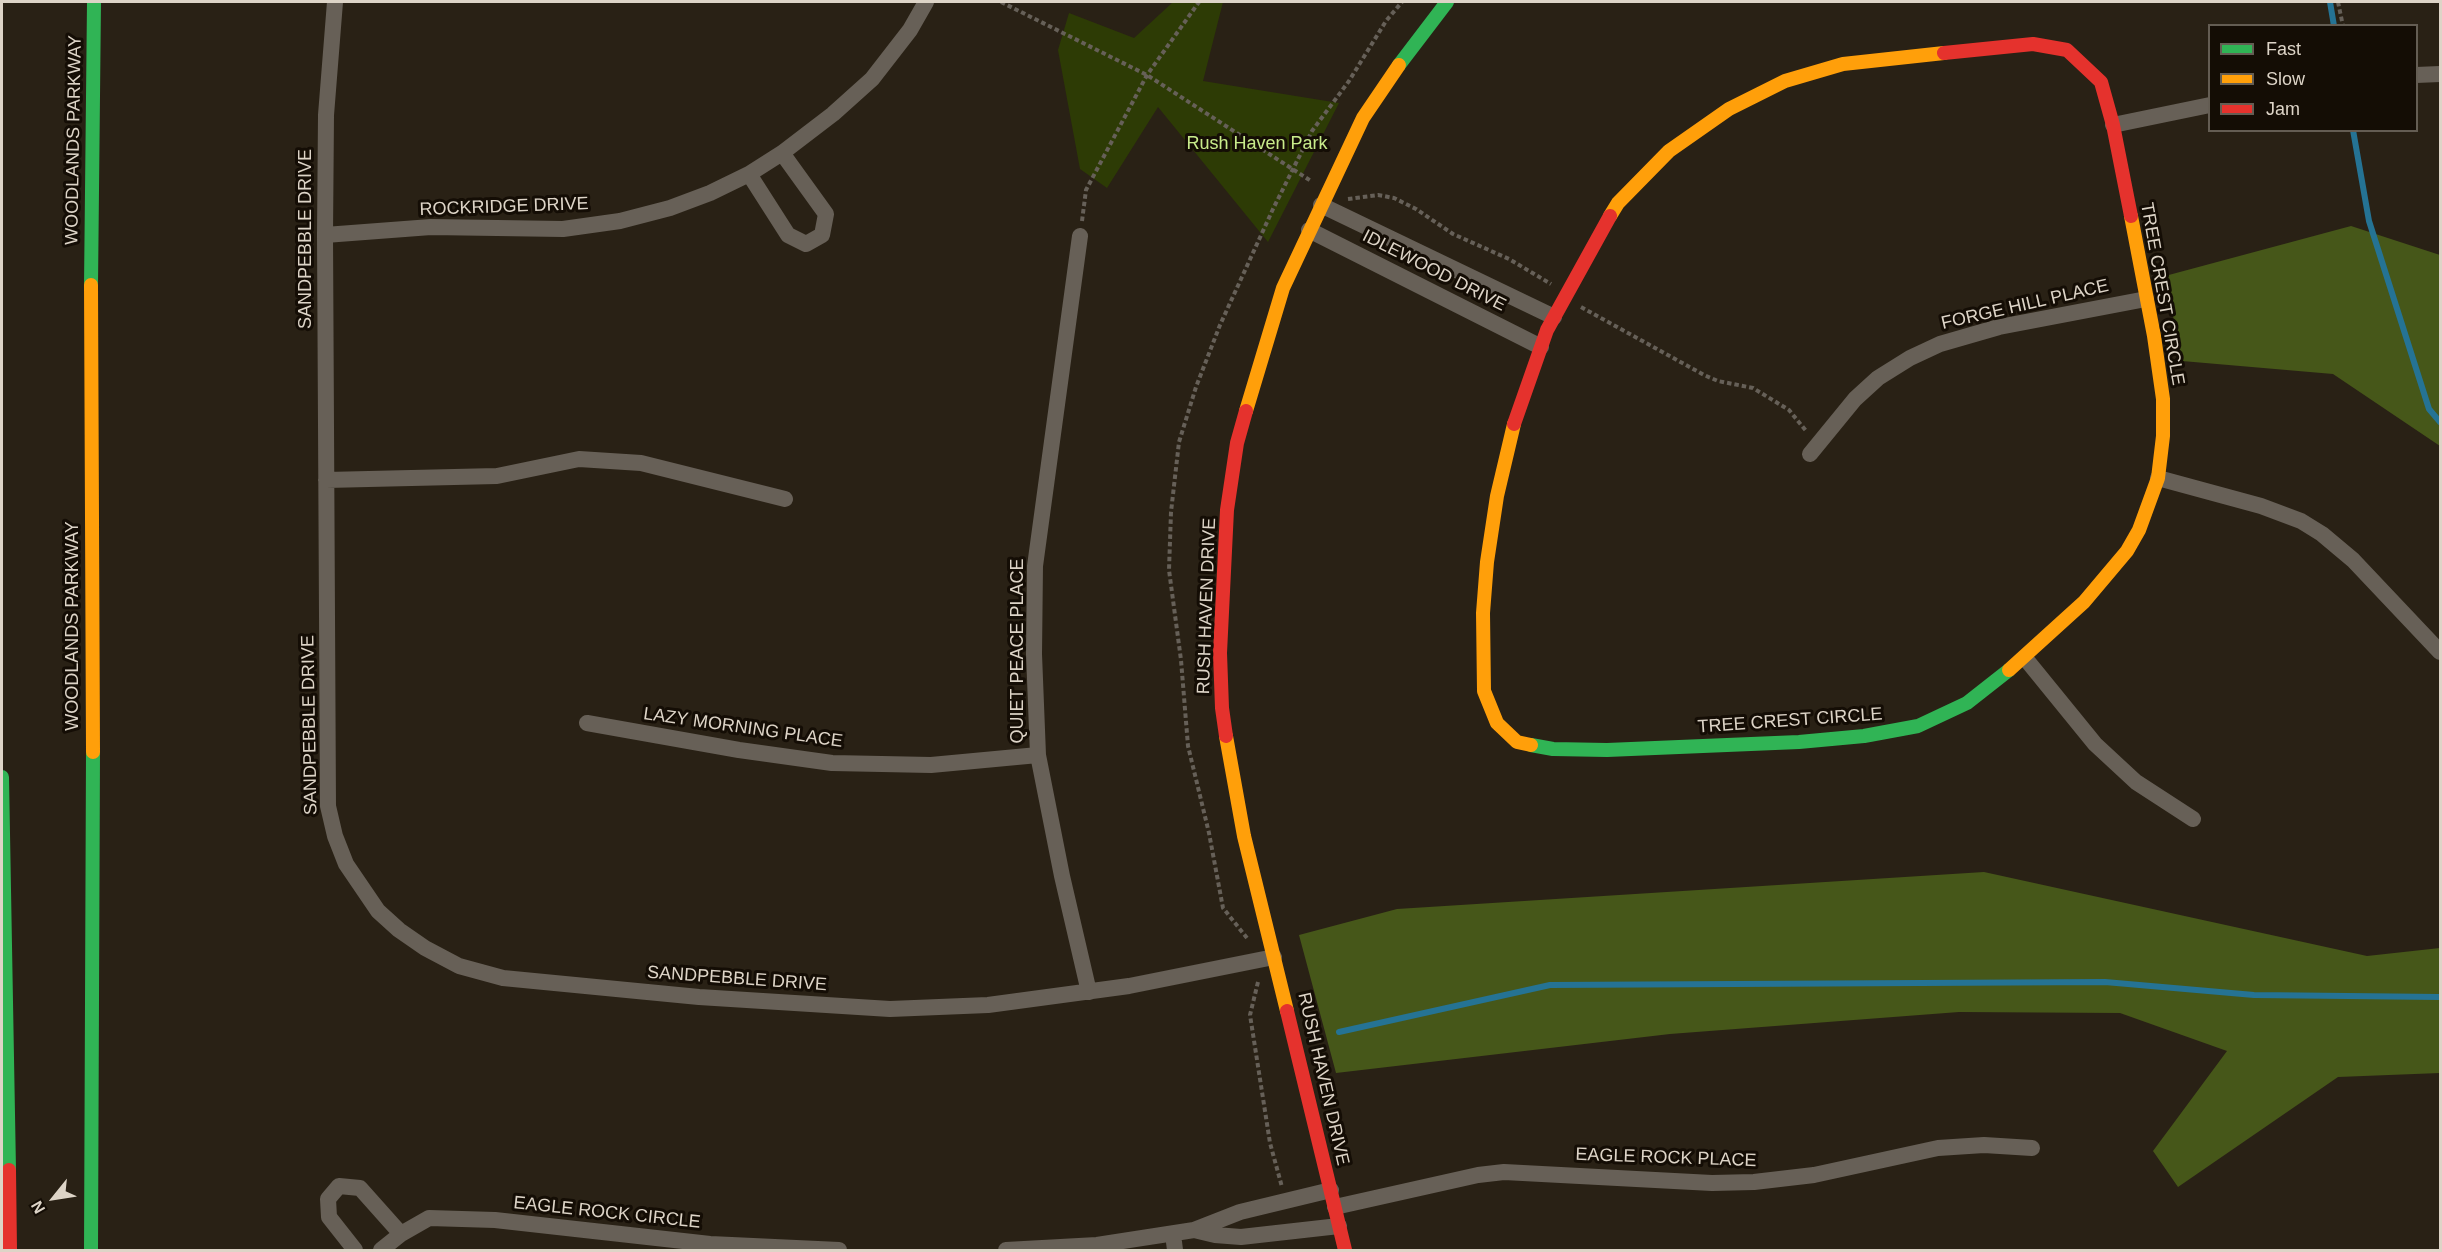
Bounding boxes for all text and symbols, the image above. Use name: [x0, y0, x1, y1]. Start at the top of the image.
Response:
legend: [2208, 24, 2418, 132]
street label: WOODLANDS PARKWAY: [61, 35, 87, 245]
text: Fast: [2266, 39, 2301, 59]
text: Slow: [2266, 69, 2305, 89]
text: Jam: [2266, 99, 2300, 119]
park label: Rush Haven Park: [1186, 133, 1328, 155]
street label: SANDPEBBLE DRIVE: [295, 149, 317, 329]
street label: ROCKRIDGE DRIVE: [419, 193, 589, 221]
street label: TREE CREST CIRCLE: [2135, 201, 2189, 387]
street label: IDLEWOOD DRIVE: [1359, 226, 1509, 316]
street label: FORGE HILL PLACE: [1939, 275, 2111, 335]
street label: RUSH HAVEN DRIVE: [1193, 517, 1221, 695]
street label: WOODLANDS PARKWAY: [62, 521, 84, 731]
street label: QUIET PEACE PLACE: [1007, 558, 1029, 744]
street label: SANDPEBBLE DRIVE: [298, 635, 322, 815]
street label: LAZY MORNING PLACE: [642, 703, 844, 753]
street label: TREE CREST CIRCLE: [1697, 704, 1883, 738]
street label: SANDPEBBLE DRIVE: [646, 962, 828, 996]
street label: RUSH HAVEN DRIVE: [1293, 990, 1353, 1168]
street label: EAGLE ROCK PLACE: [1575, 1144, 1757, 1172]
north arrow: [24, 1168, 84, 1228]
street label: EAGLE ROCK CIRCLE: [512, 1192, 702, 1234]
text: N: [28, 1198, 48, 1217]

